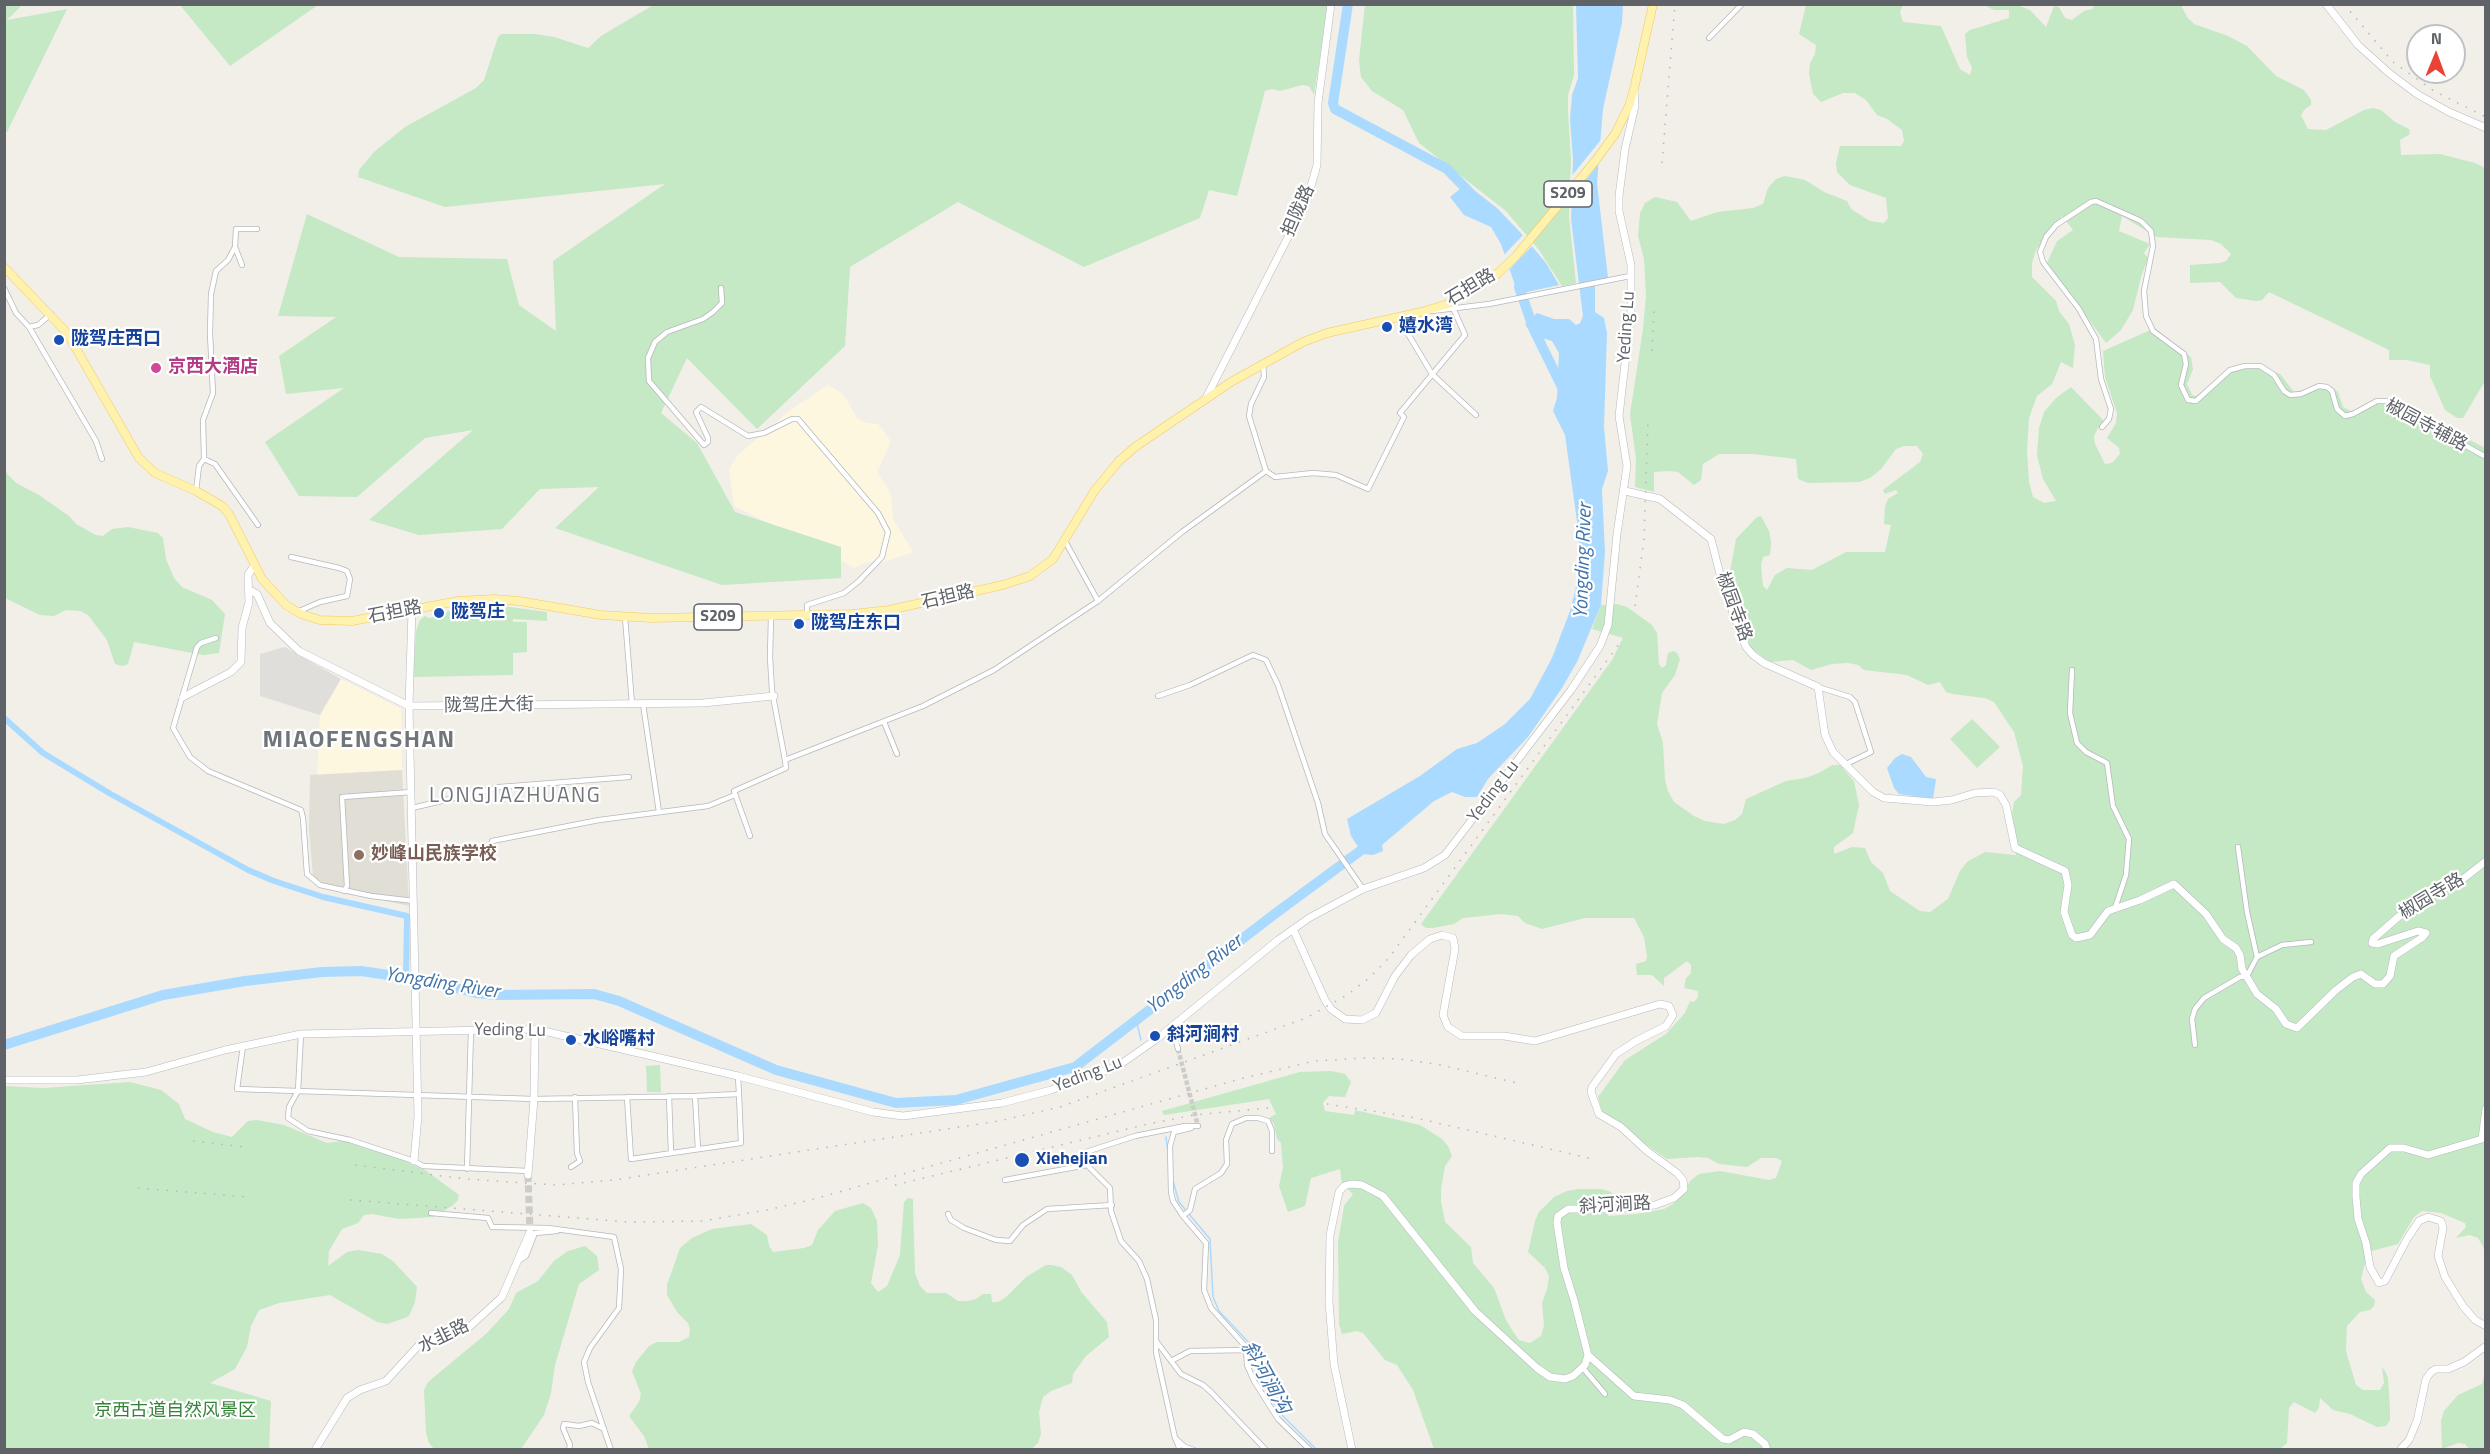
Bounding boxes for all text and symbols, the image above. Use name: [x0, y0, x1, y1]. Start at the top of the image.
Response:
north arrow: [2406, 24, 2466, 84]
text: N: [2431, 26, 2442, 50]
road number: S209: [1544, 181, 1592, 207]
street label: 担陇路: [1278, 182, 1320, 240]
street label: 石担路: [1442, 265, 1500, 311]
street label: Yeding Lu: [1614, 290, 1640, 364]
place label: 嬉水湾: [1399, 316, 1453, 338]
marker: 嬉水湾: [1380, 320, 1394, 334]
place label: 陇驾庄西口: [71, 329, 161, 351]
marker: 陇驾庄西口: [52, 333, 66, 347]
place label: 京西大酒店: [168, 357, 258, 379]
marker: 京西大酒店: [149, 361, 163, 375]
street label: 椒园寺辅路: [2381, 395, 2471, 457]
water label: Yongding River: [1570, 503, 1598, 619]
street label: 椒园寺路: [1711, 569, 1755, 645]
street label: 石担路: [919, 581, 977, 615]
street label: 石担路: [366, 597, 424, 629]
place label: 陇驾庄: [451, 602, 505, 624]
road number: S209: [694, 604, 742, 630]
marker: 陇驾庄: [432, 606, 446, 620]
place label: 陇驾庄东口: [811, 613, 901, 635]
marker: 陇驾庄东口: [792, 617, 806, 631]
street label: 陇驾庄大街: [444, 694, 534, 718]
district label: MIAOFENGSHAN: [262, 727, 456, 755]
street label: Yeding Lu: [1464, 757, 1524, 827]
district label: LONGJIAZHUANG: [429, 784, 601, 810]
place label: 妙峰山民族学校: [371, 844, 497, 866]
marker: 妙峰山民族学校: [352, 848, 366, 862]
street label: 椒园寺路: [2396, 869, 2468, 925]
water label: Yongding River: [1142, 930, 1248, 1020]
water label: Yongding River: [383, 963, 501, 1005]
street label: Yeding Lu: [474, 1020, 546, 1042]
place label: 斜河涧村: [1167, 1025, 1239, 1047]
place label: 水峪嘴村: [583, 1029, 655, 1051]
marker: 斜河涧村: [1148, 1029, 1162, 1043]
marker: 水峪嘴村: [564, 1033, 578, 1047]
street label: Yeding Lu: [1051, 1052, 1125, 1098]
place label: Xiehejian: [1036, 1149, 1108, 1171]
marker: Xiehejian: [1013, 1151, 1031, 1169]
street label: 斜河涧路: [1578, 1193, 1652, 1219]
street label: 水韭路: [415, 1315, 473, 1359]
water label: 斜河涧沟: [1235, 1337, 1295, 1419]
park label: 京西古道自然风景区: [94, 1401, 256, 1423]

